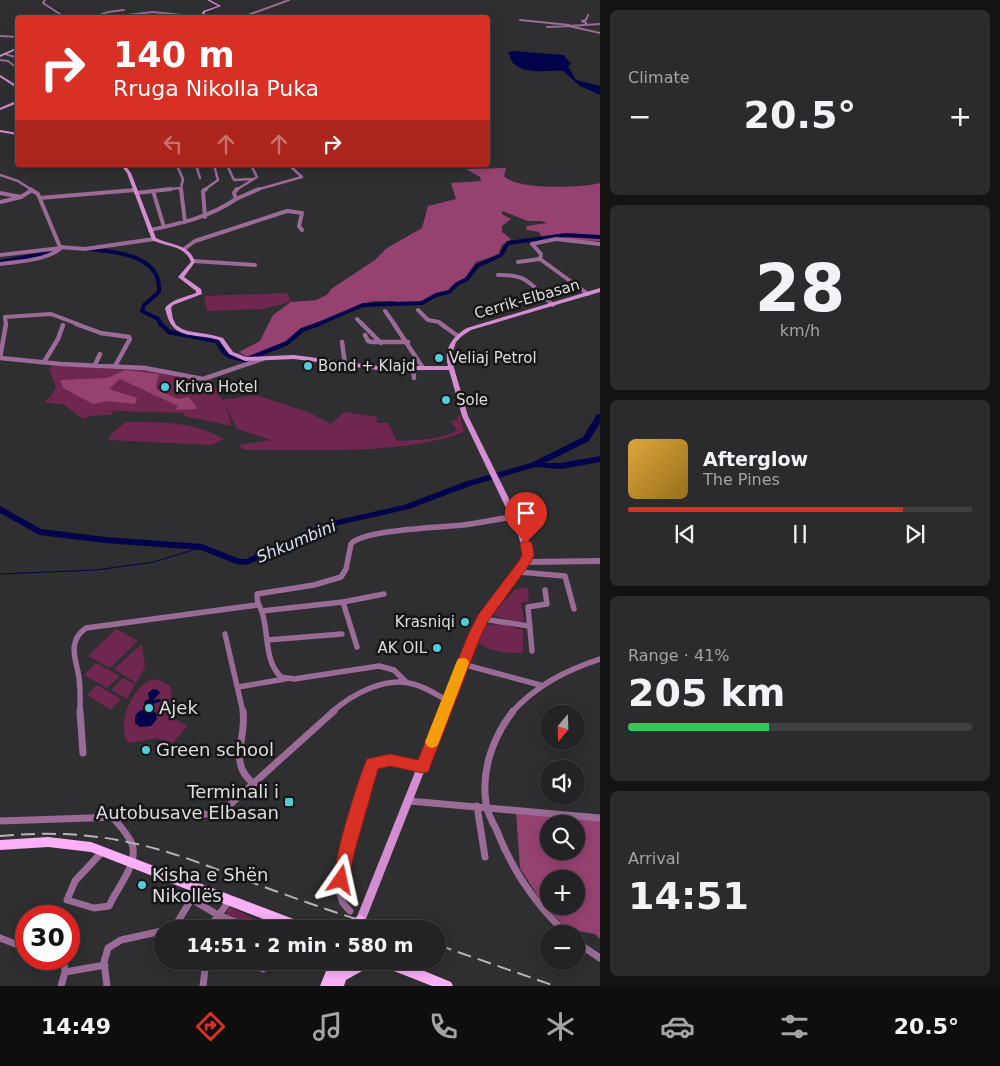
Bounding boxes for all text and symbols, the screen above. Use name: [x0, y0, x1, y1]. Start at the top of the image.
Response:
icon: right: [30, 35, 95, 100]
text: 140 m: [113, 35, 235, 75]
text: Climate: [628, 68, 690, 87]
text: Rruga Nikolla Puka: [113, 76, 319, 101]
text: 20.5°: [744, 93, 856, 137]
text: −: [628, 100, 651, 133]
text: +: [949, 100, 972, 133]
icon: left: [159, 130, 187, 158]
icon: ahead: [212, 130, 240, 158]
icon: ahead: [265, 130, 293, 158]
icon: right: [318, 130, 346, 158]
text: 28: [755, 251, 845, 326]
street label: Cerrik-Elbasan: [472, 275, 582, 323]
text: km/h: [780, 321, 820, 340]
place label: Veliaj Petrol: [449, 349, 537, 367]
marker: Veliaj Petrol: [433, 352, 445, 364]
place label: Bond + Klajd: [318, 357, 416, 375]
marker: Bond + Klajd: [302, 360, 314, 372]
place label: Kriva Hotel: [175, 378, 258, 396]
marker: Kriva Hotel: [159, 381, 171, 393]
place label: Sole: [456, 391, 488, 409]
marker: Sole: [440, 394, 452, 406]
text: Afterglow: [703, 448, 808, 470]
text: The Pines: [703, 470, 780, 489]
pin: [505, 492, 547, 543]
icon: arrive: [512, 499, 540, 527]
water label: Shkumbini: [254, 516, 339, 567]
icon: previous: [671, 520, 699, 548]
icon: pause: [786, 520, 814, 548]
icon: next: [901, 520, 929, 548]
place label: Krasniqi: [395, 613, 455, 631]
marker: Krasniqi: [459, 616, 471, 628]
place label: AK OIL: [378, 639, 428, 657]
marker: AK OIL: [431, 642, 443, 654]
text: Range · 41%: [628, 646, 730, 665]
text: 205 km: [628, 671, 785, 715]
place label: Ajek: [159, 697, 198, 718]
marker: Ajek: [143, 702, 155, 714]
north arrow: [540, 705, 585, 750]
map controls: [540, 705, 585, 970]
place label: Green school: [156, 739, 274, 760]
marker: Green school: [140, 744, 152, 756]
button: sound: [540, 760, 585, 805]
place label: Terminali i Autobusave Elbasan: [96, 781, 279, 823]
marker: Terminali i Autobusave Elbasan: [283, 796, 295, 808]
button: search: [540, 815, 585, 860]
text: Arrival: [628, 849, 680, 868]
position arrow: [314, 853, 366, 905]
place label: Kisha e Shën Nikollës: [152, 864, 268, 906]
button: +: [540, 870, 585, 915]
text: 14:51: [628, 874, 749, 918]
marker: Kisha e Shën Nikollës: [136, 879, 148, 891]
speed limit sign: 30: [15, 905, 80, 970]
button: −: [540, 925, 585, 970]
text: 14:51 · 2 min · 580 m: [186, 934, 414, 956]
icon: directions: [193, 1009, 228, 1044]
icon: music: [310, 1009, 345, 1044]
icon: phone: [426, 1009, 461, 1044]
icon: climate: [543, 1009, 578, 1044]
icon: car: [660, 1009, 695, 1044]
icon: filters: [777, 1009, 812, 1044]
text: 14:49: [41, 1014, 111, 1039]
text: 20.5°: [894, 1014, 959, 1039]

